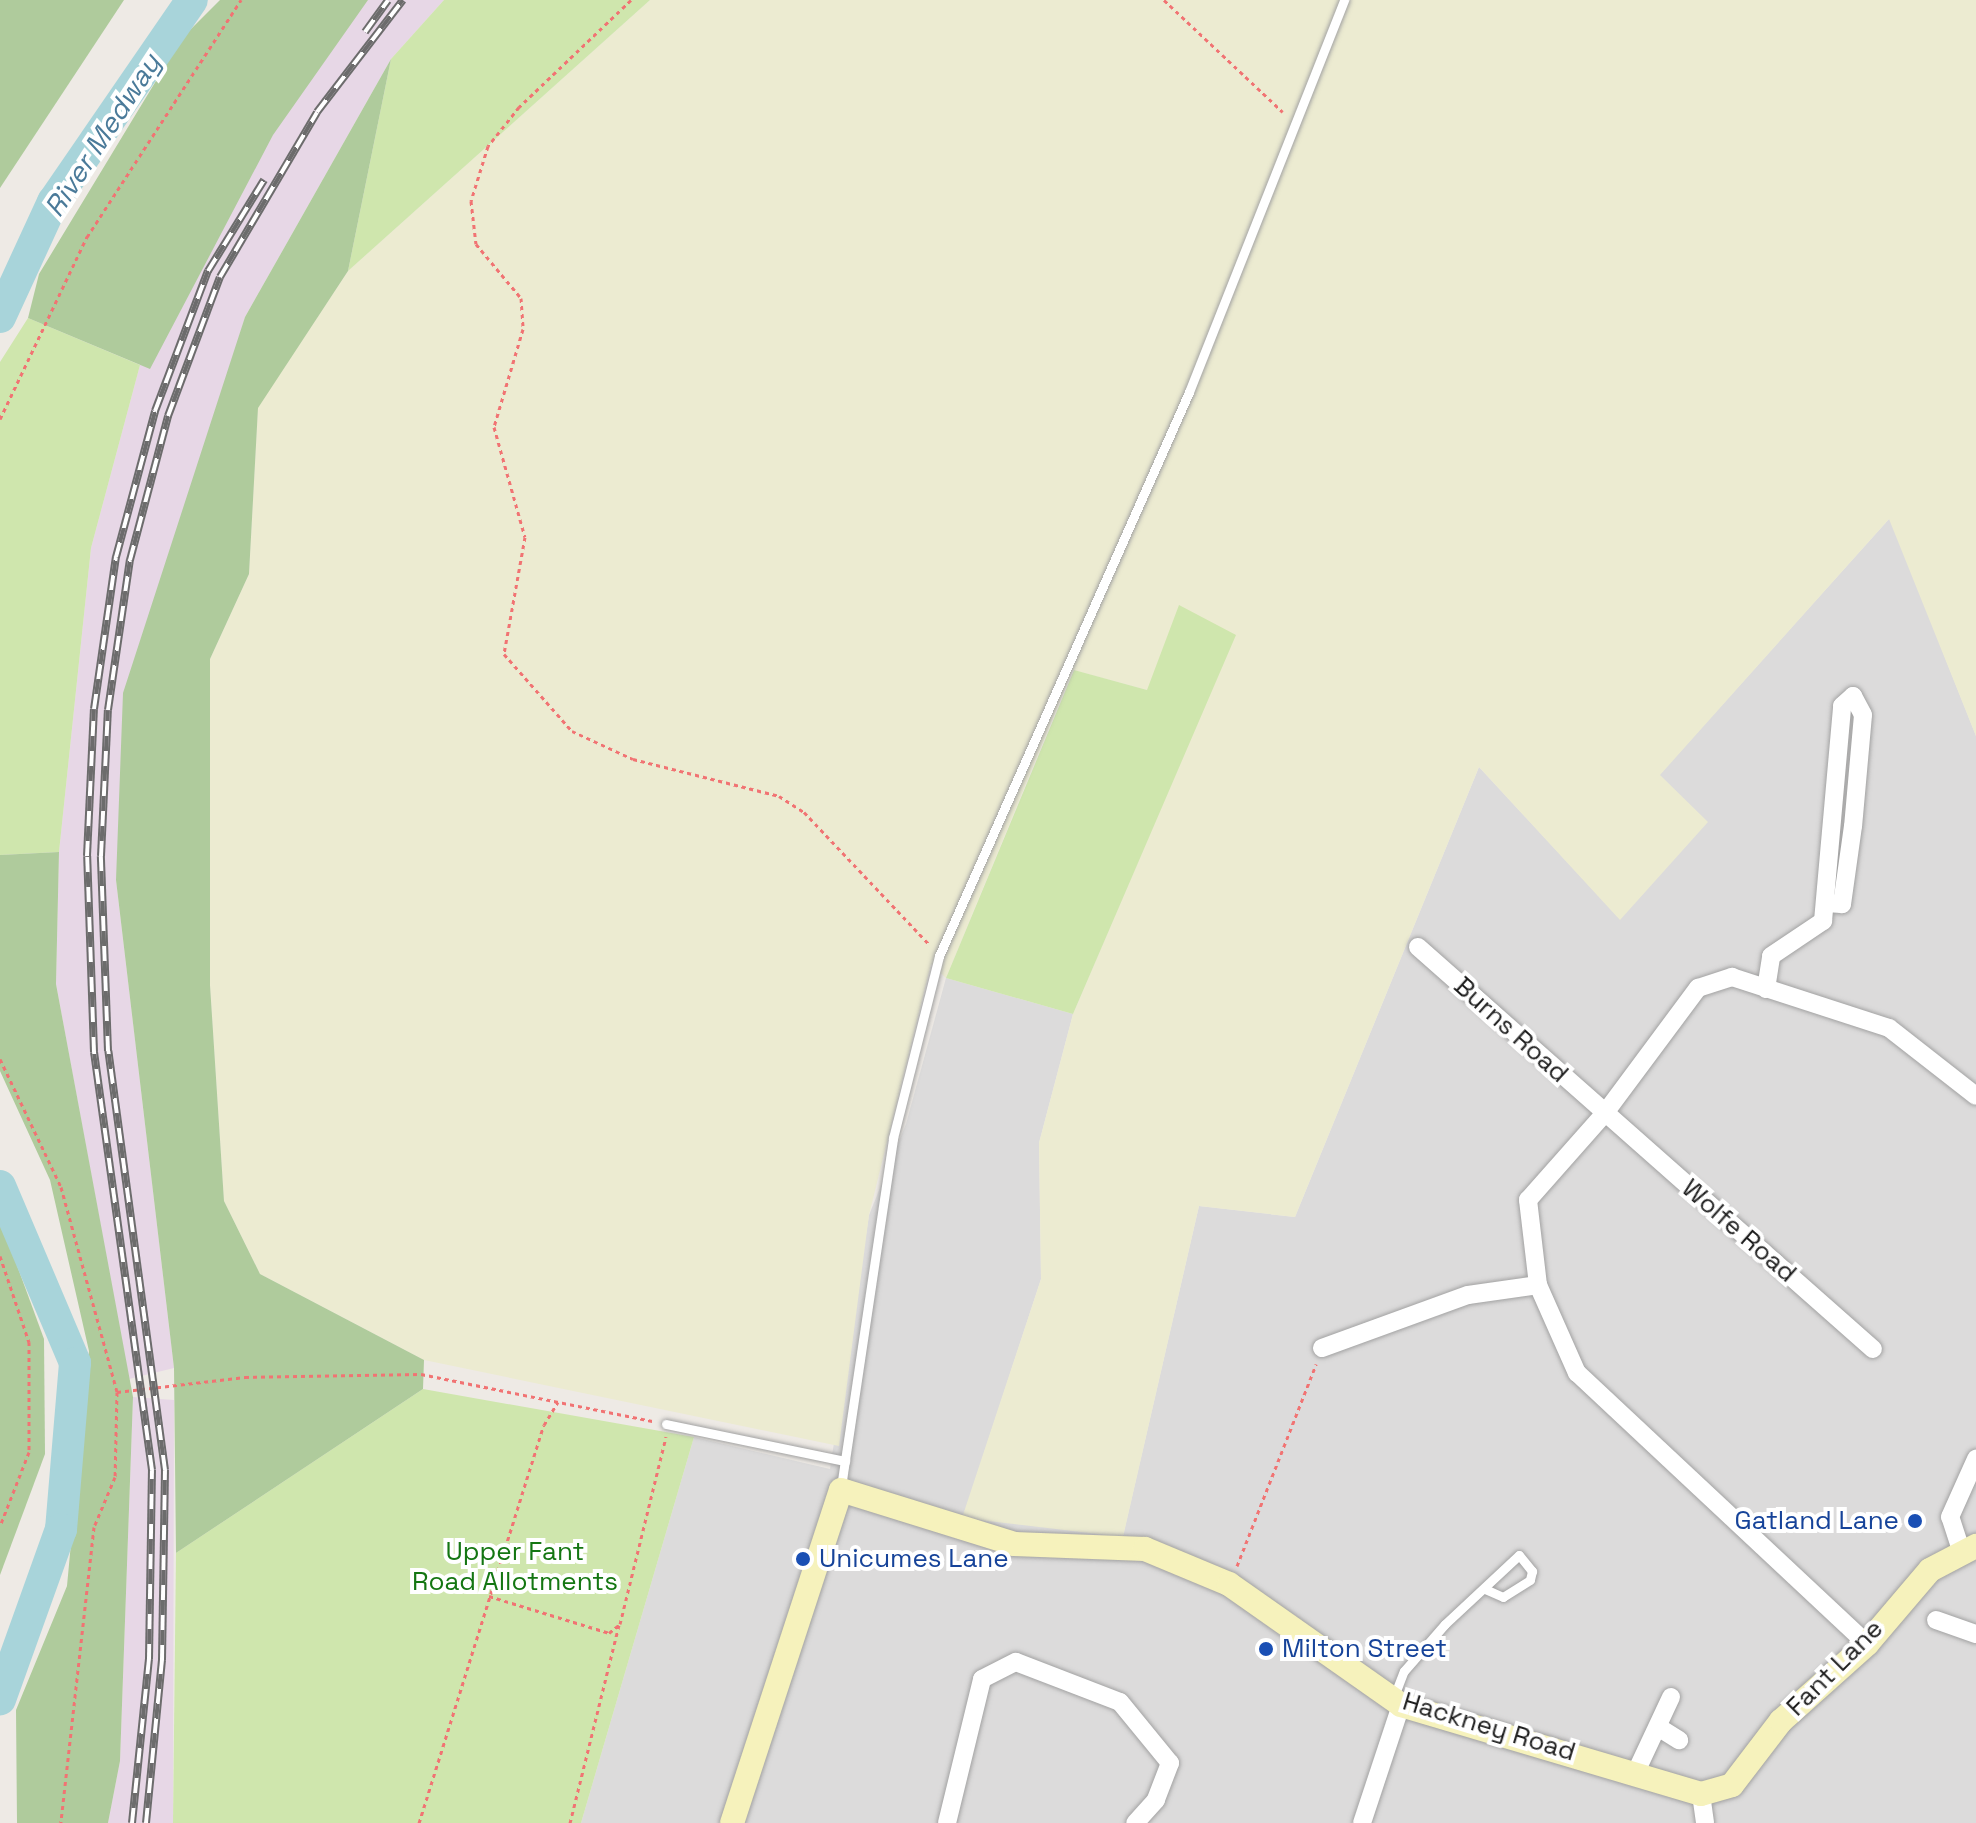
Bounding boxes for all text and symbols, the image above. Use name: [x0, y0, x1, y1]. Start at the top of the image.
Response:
water label: River Medway: [37, 47, 167, 223]
street label: Burns Road: [1447, 971, 1575, 1089]
street label: Wolfe Road: [1675, 1173, 1803, 1289]
place label: Gatland Lane: [1735, 1505, 1899, 1537]
marker: Gatland Lane: [1906, 1512, 1924, 1530]
park label: Upper Fant Road Allotments: [412, 1536, 618, 1598]
place label: Unicumes Lane: [819, 1543, 1009, 1575]
marker: Unicumes Lane: [794, 1550, 812, 1568]
street label: Fant Lane: [1780, 1613, 1890, 1723]
place label: Milton Street: [1282, 1633, 1447, 1665]
marker: Milton Street: [1257, 1640, 1275, 1658]
street label: Hackney Road: [1399, 1686, 1579, 1768]

